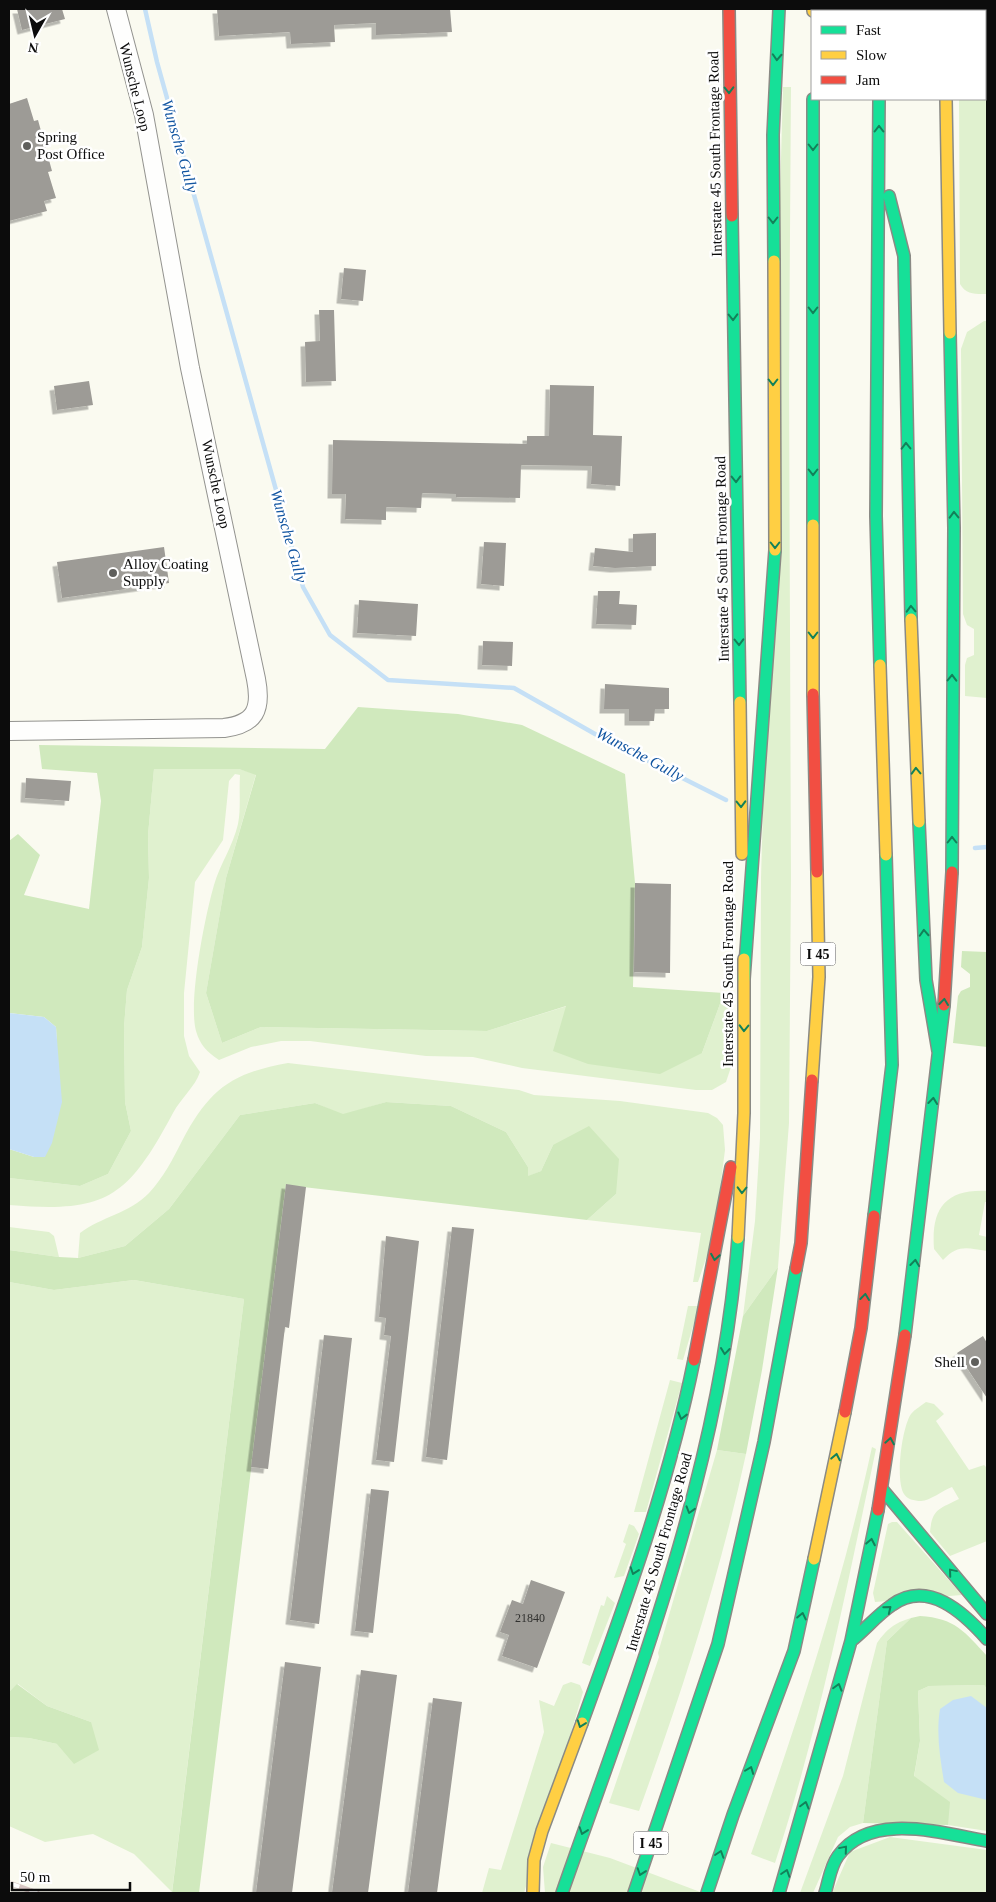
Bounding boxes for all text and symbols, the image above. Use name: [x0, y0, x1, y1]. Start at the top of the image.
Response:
north arrow: [10, 10, 60, 60]
legend: [811, 10, 986, 100]
text: Fast: [856, 22, 882, 38]
text: N: [27, 39, 39, 56]
street label: Wunsche Loop: [116, 41, 154, 133]
text: Slow: [856, 47, 887, 63]
street label: Interstate 45 South Frontage Road: [705, 50, 725, 257]
one-way arrow: [771, 54, 782, 62]
text: Jam: [856, 72, 880, 88]
one-way arrow: [724, 87, 734, 95]
water label: Wunsche Gully: [158, 97, 202, 196]
one-way arrow: [874, 124, 884, 132]
place label: Spring Post Office: [37, 129, 105, 162]
marker: Spring Post Office: [21, 140, 33, 152]
one-way arrow: [808, 144, 818, 152]
one-way arrow: [768, 216, 778, 224]
one-way arrow: [808, 306, 818, 314]
one-way arrow: [728, 314, 738, 321]
one-way arrow: [768, 379, 779, 387]
street label: Wunsche Loop: [199, 438, 233, 530]
one-way arrow: [901, 442, 911, 450]
street label: Interstate 45 South Frontage Road: [712, 455, 732, 662]
one-way arrow: [808, 469, 818, 477]
one-way arrow: [731, 476, 741, 484]
water label: Wunsche Gully: [267, 487, 311, 586]
one-way arrow: [949, 511, 959, 519]
one-way arrow: [770, 542, 780, 549]
place label: Alloy Coating Supply: [123, 556, 209, 589]
marker: Alloy Coating Supply: [107, 567, 119, 579]
one-way arrow: [906, 604, 916, 612]
one-way arrow: [808, 632, 818, 639]
one-way arrow: [734, 638, 744, 646]
one-way arrow: [947, 674, 957, 682]
water label: Wunsche Gully: [593, 724, 687, 785]
one-way arrow: [911, 767, 922, 775]
one-way arrow: [736, 800, 747, 808]
one-way arrow: [947, 836, 957, 844]
street label: Interstate 45 South Frontage Road: [720, 861, 736, 1067]
one-way arrow: [918, 929, 929, 937]
road number: I 45: [800, 942, 836, 966]
one-way arrow: [938, 998, 949, 1006]
one-way arrow: [739, 1024, 749, 1032]
one-way arrow: [927, 1097, 938, 1105]
one-way arrow: [737, 1186, 747, 1194]
one-way arrow: [710, 1252, 720, 1261]
one-way arrow: [909, 1258, 920, 1266]
one-way arrow: [859, 1293, 870, 1301]
one-way arrow: [720, 1348, 731, 1356]
place label: Shell: [934, 1354, 965, 1370]
marker: Shell: [969, 1356, 981, 1368]
one-way arrow: [677, 1411, 688, 1420]
one-way arrow: [884, 1436, 895, 1444]
street label: Interstate 45 South Frontage Road: [623, 1450, 695, 1653]
one-way arrow: [831, 1453, 841, 1462]
one-way arrow: [686, 1505, 696, 1514]
one-way arrow: [866, 1537, 876, 1546]
one-way arrow: [630, 1566, 640, 1575]
one-way arrow: [948, 1568, 957, 1577]
one-way arrow: [882, 1605, 891, 1614]
house number: 21840: [515, 1611, 545, 1625]
one-way arrow: [796, 1612, 807, 1621]
one-way arrow: [833, 1684, 843, 1692]
one-way arrow: [577, 1720, 587, 1728]
one-way arrow: [744, 1766, 754, 1774]
one-way arrow: [800, 1802, 810, 1810]
one-way arrow: [579, 1826, 589, 1834]
road number: I 45: [634, 1832, 668, 1855]
one-way arrow: [838, 1846, 846, 1855]
one-way arrow: [714, 1851, 724, 1859]
scale bar: [12, 1860, 130, 1892]
one-way arrow: [637, 1867, 647, 1875]
text: 50 m: [20, 1869, 51, 1885]
one-way arrow: [780, 1869, 790, 1877]

